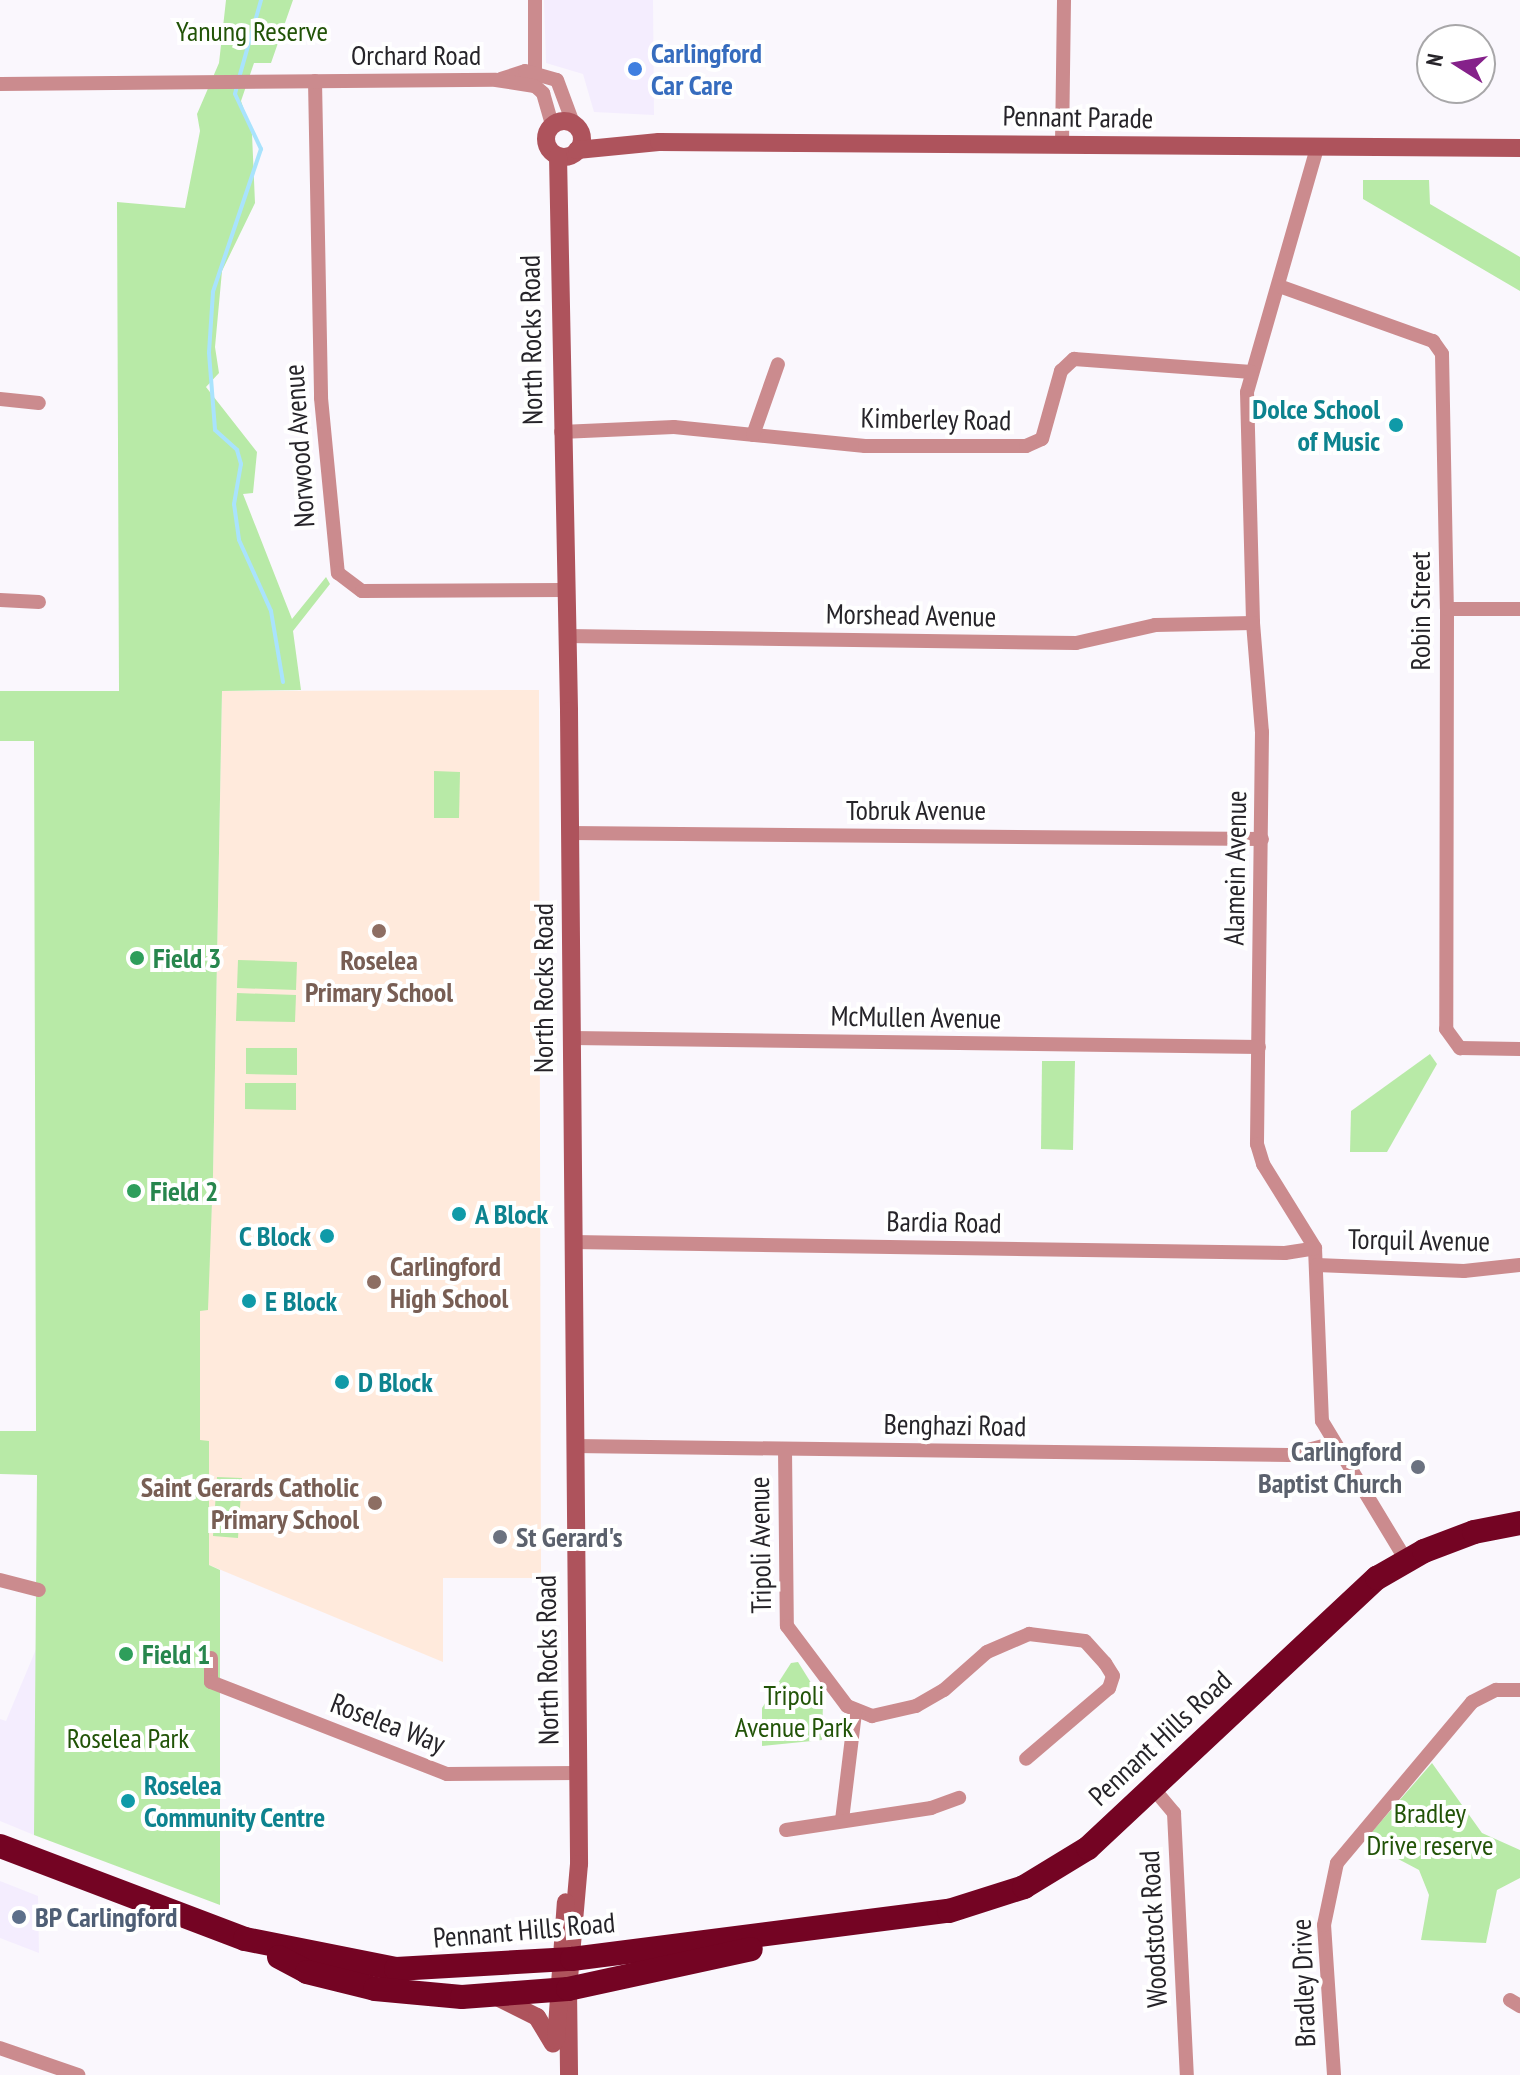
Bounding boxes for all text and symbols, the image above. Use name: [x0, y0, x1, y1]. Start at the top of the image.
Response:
park label: Yanung Reserve: [176, 14, 328, 48]
north arrow: [1416, 24, 1496, 104]
place label: Carlingford Car Care: [651, 36, 762, 102]
street label: Orchard Road: [351, 38, 481, 72]
text: N: [1420, 51, 1449, 68]
marker: Carlingford Car Care: [626, 60, 644, 78]
street label: Pennant Parade: [1002, 99, 1154, 135]
street label: North Rocks Road: [513, 255, 549, 425]
street label: Norwood Avenue: [277, 363, 321, 529]
place label: Dolce School of Music: [1252, 392, 1380, 458]
street label: Kimberley Road: [860, 401, 1012, 437]
marker: Dolce School of Music: [1387, 416, 1405, 434]
street label: Robin Street: [1403, 552, 1437, 670]
street label: Morshead Avenue: [825, 597, 997, 633]
street label: Alamein Avenue: [1217, 790, 1253, 946]
street label: Tobruk Avenue: [845, 793, 987, 827]
street label: North Rocks Road: [526, 903, 560, 1073]
marker: Roselea Primary School: [370, 922, 388, 940]
place label: Field 3: [153, 941, 221, 975]
place label: Roselea Primary School: [305, 943, 453, 1009]
marker: Field 3: [128, 949, 146, 967]
street label: McMullen Avenue: [830, 999, 1002, 1035]
place label: Field 2: [150, 1174, 218, 1208]
marker: Field 2: [125, 1182, 143, 1200]
place label: A Block: [475, 1197, 549, 1231]
street label: Bardia Road: [886, 1204, 1002, 1240]
marker: A Block: [450, 1205, 468, 1223]
place label: C Block: [238, 1219, 311, 1253]
street label: Torquil Avenue: [1347, 1222, 1491, 1258]
marker: C Block: [318, 1227, 336, 1245]
place label: Carlingford High School: [390, 1249, 508, 1315]
marker: Carlingford High School: [365, 1273, 383, 1291]
place label: E Block: [265, 1284, 337, 1318]
marker: E Block: [240, 1292, 258, 1310]
place label: D Block: [358, 1365, 433, 1399]
marker: D Block: [333, 1373, 351, 1391]
street label: Benghazi Road: [883, 1407, 1027, 1443]
place label: Carlingford Baptist Church: [1258, 1434, 1402, 1500]
marker: Carlingford Baptist Church: [1409, 1458, 1427, 1476]
place label: Saint Gerards Catholic Primary School: [140, 1470, 359, 1536]
street label: Tripoli Avenue: [742, 1476, 778, 1614]
marker: Saint Gerards Catholic Primary School: [366, 1494, 384, 1512]
place label: St Gerard's: [516, 1520, 623, 1554]
marker: St Gerard's: [491, 1528, 509, 1546]
street label: North Rocks Road: [529, 1575, 565, 1745]
place label: Field 1: [142, 1637, 210, 1671]
marker: Field 1: [117, 1645, 135, 1663]
street label: Pennant Hills Road: [1082, 1664, 1238, 1812]
park label: Tripoli Avenue Park: [735, 1678, 853, 1744]
street label: Roselea Way: [326, 1686, 450, 1760]
park label: Roselea Park: [67, 1721, 189, 1755]
place label: Roselea Community Centre: [144, 1768, 326, 1834]
marker: Roselea Community Centre: [119, 1792, 137, 1810]
park label: Bradley Drive reserve: [1366, 1796, 1494, 1862]
street label: Woodstock Road: [1132, 1849, 1174, 2009]
place label: BP Carlingford: [35, 1900, 179, 1934]
street label: Pennant Hills Road: [432, 1905, 616, 1955]
marker: BP Carlingford: [10, 1908, 28, 1926]
street label: Bradley Drive: [1284, 1918, 1322, 2048]

